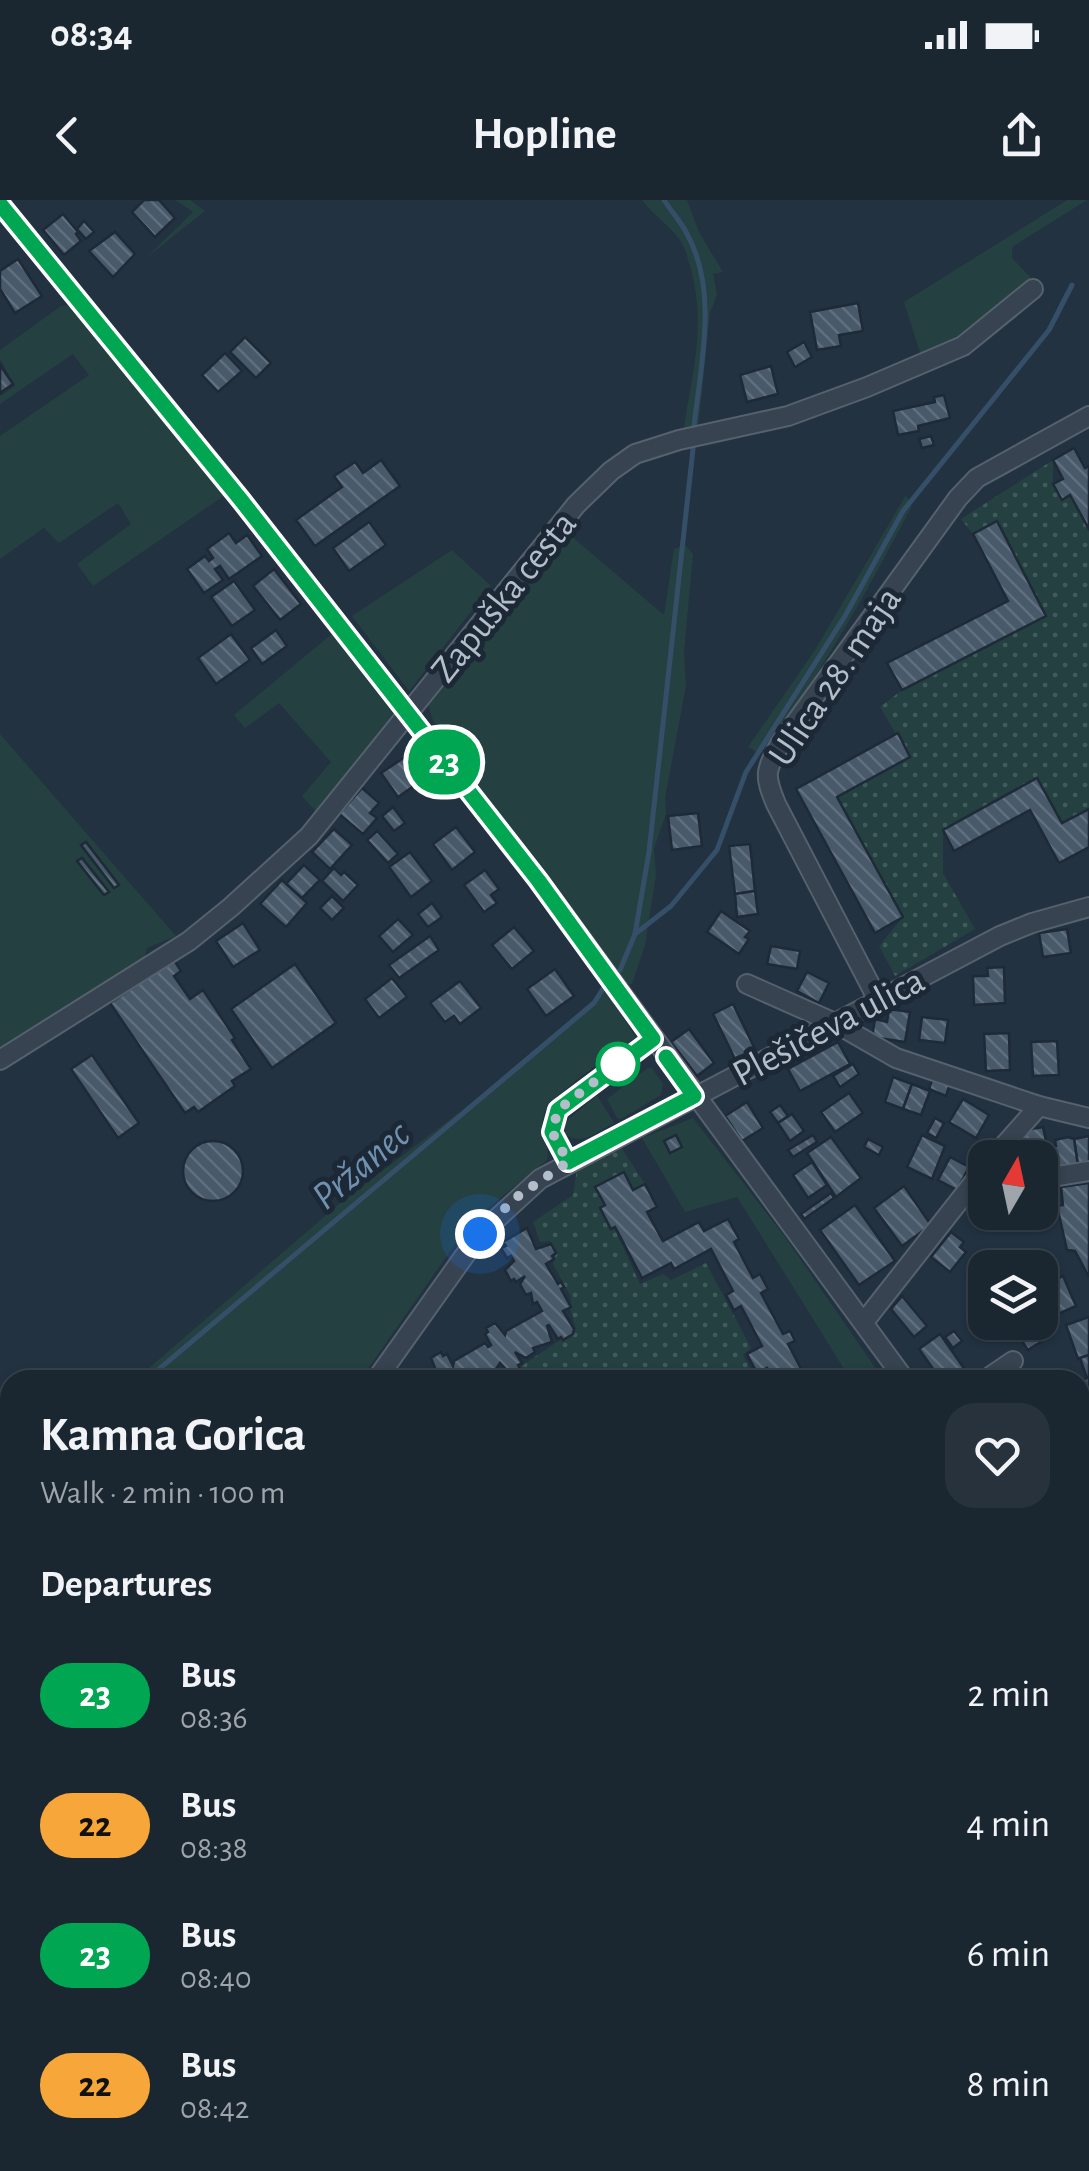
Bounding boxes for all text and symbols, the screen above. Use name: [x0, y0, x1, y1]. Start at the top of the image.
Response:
text: 08:34: [50, 16, 133, 54]
icon: back: [40, 108, 95, 163]
icon: share: [994, 108, 1049, 163]
text: Hopline: [472, 112, 617, 157]
street label: Zapuška cesta: [425, 505, 584, 690]
street label: Ulica 28. maja: [762, 581, 909, 773]
line badge: 23: [399, 730, 489, 794]
text: 23: [428, 745, 460, 780]
street label: Plešičeva ulica: [727, 961, 931, 1094]
unlabelled marker: [597, 1043, 639, 1085]
water label: Pržanec: [305, 1113, 418, 1217]
north arrow: [968, 1140, 1058, 1230]
map controls: [968, 1140, 1058, 1340]
your location: [455, 1209, 505, 1259]
button: layers: [968, 1250, 1058, 1340]
button: heart: [945, 1403, 1050, 1508]
text: Kamna Gorica: [40, 1412, 306, 1460]
text: Walk · 2 min · 100 m: [40, 1477, 285, 1509]
text: Departures: [40, 1566, 212, 1604]
text: Bus: [180, 1657, 236, 1695]
text: 2 min: [967, 1676, 1050, 1714]
text: 23: [79, 1678, 111, 1713]
text: 08:36: [180, 1702, 248, 1734]
text: Bus: [180, 1787, 236, 1825]
text: 4 min: [966, 1806, 1050, 1844]
text: 22: [79, 1808, 111, 1843]
text: 08:38: [180, 1832, 248, 1864]
text: Bus: [180, 1917, 236, 1955]
text: 6 min: [967, 1936, 1050, 1974]
text: 23: [79, 1938, 111, 1973]
text: 08:40: [180, 1962, 252, 1994]
text: Bus: [180, 2047, 236, 2085]
text: 8 min: [967, 2066, 1050, 2104]
text: 22: [79, 2068, 111, 2103]
text: 08:42: [180, 2092, 249, 2124]

